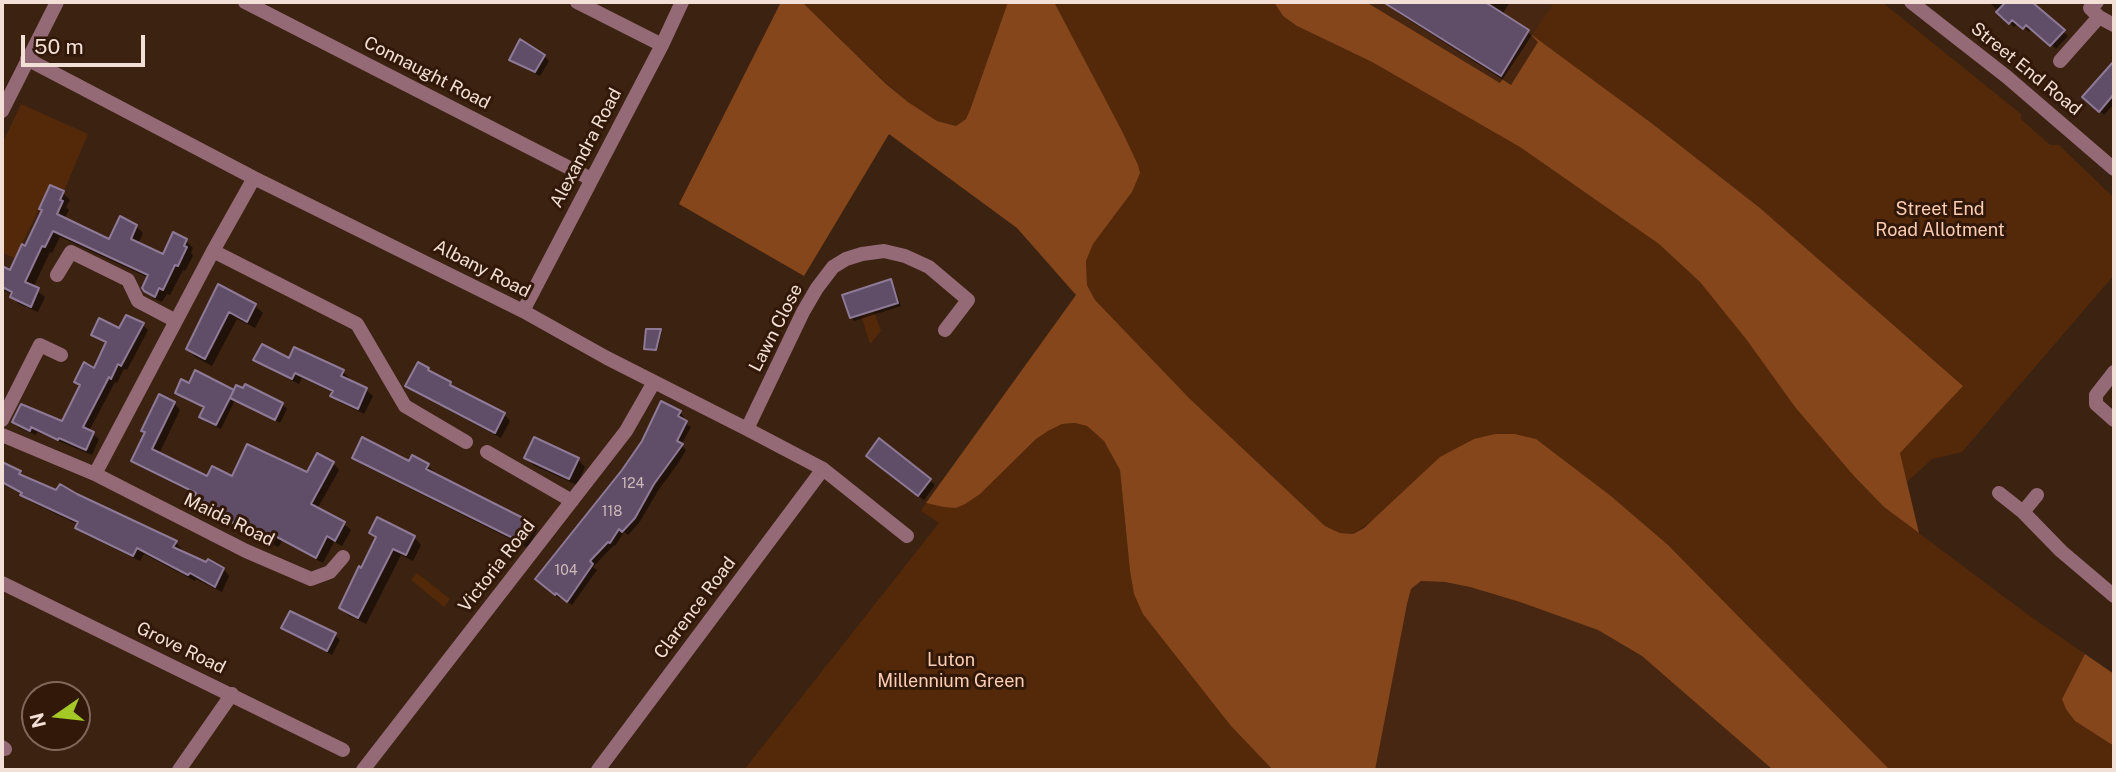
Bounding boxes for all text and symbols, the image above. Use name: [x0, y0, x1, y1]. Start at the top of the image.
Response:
street label: Street End Road: [1966, 18, 2086, 120]
scale bar: [24, 21, 149, 65]
street label: Connaught Road: [360, 32, 494, 114]
text: 50 m: [34, 34, 84, 59]
street label: Alexandra Road: [545, 85, 627, 211]
park label: Street End Road Allotment: [1875, 198, 2005, 241]
street label: Albany Road: [430, 235, 534, 303]
street label: Lawn Close: [745, 281, 807, 375]
house number: 124: [622, 476, 644, 492]
street label: Maida Road: [180, 489, 278, 551]
house number: 118: [602, 504, 622, 520]
street label: Victoria Road: [454, 515, 540, 617]
street label: Clarence Road: [650, 553, 740, 663]
house number: 104: [554, 563, 578, 579]
street label: Grove Road: [133, 617, 229, 679]
park label: Luton Millennium Green: [877, 649, 1025, 692]
north arrow: [21, 681, 91, 751]
text: N: [25, 711, 50, 730]

